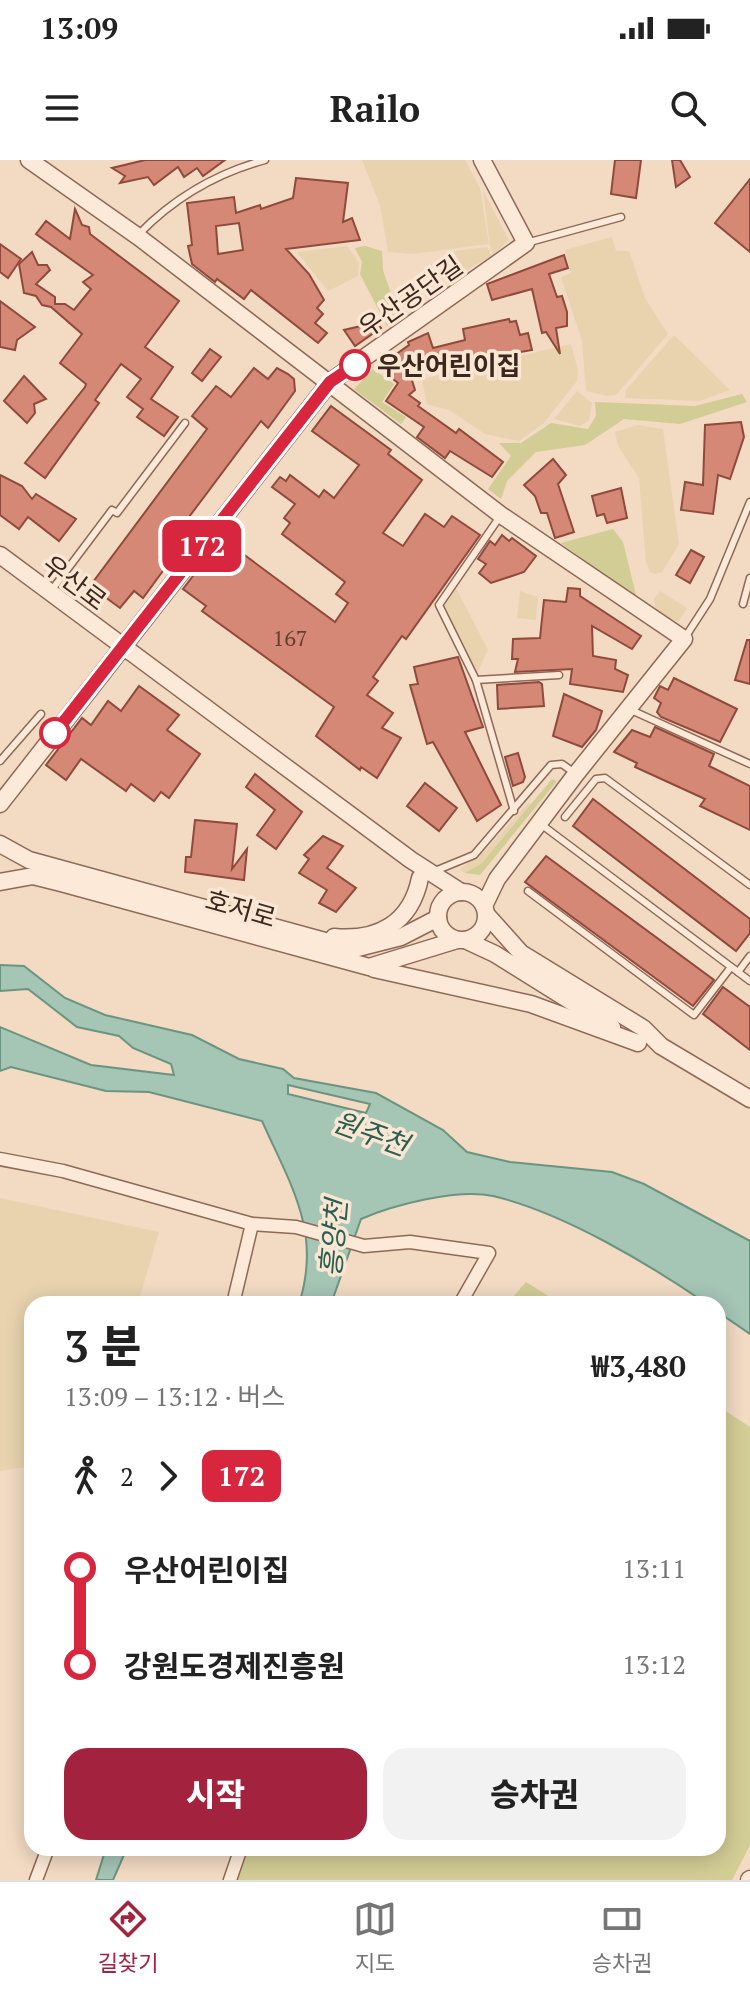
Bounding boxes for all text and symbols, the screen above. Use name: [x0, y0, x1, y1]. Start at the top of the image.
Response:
text: 13:09: [40, 8, 118, 48]
text: Railo: [330, 85, 420, 132]
icon: menu: [40, 86, 84, 130]
icon: search: [666, 86, 710, 130]
street label: 우산공단길: [351, 248, 469, 344]
place label: 우산어린이집: [377, 348, 521, 382]
marker: 우산어린이집: [340, 350, 370, 380]
line badge: 172: [156, 520, 248, 572]
text: 172: [178, 527, 226, 564]
street label: 우산로: [36, 547, 114, 617]
house number: 167: [272, 623, 308, 652]
unlabelled marker: [40, 718, 70, 748]
street label: 호저로: [202, 882, 280, 934]
water label: 원주천: [328, 1102, 417, 1165]
water label: 흥양천: [311, 1195, 355, 1278]
text: 3 분: [64, 1316, 141, 1375]
text: ₩3,480: [591, 1346, 686, 1386]
text: 13:09 – 13:12 · 버스: [64, 1379, 285, 1413]
icon: walk: [64, 1454, 108, 1498]
icon: forward: [146, 1454, 190, 1498]
text: 172: [218, 1457, 265, 1494]
text: 2: [120, 1459, 134, 1493]
text: 우산어린이집: [124, 1550, 290, 1590]
text: 13:11: [622, 1551, 686, 1585]
text: 강원도경제진흥원: [124, 1646, 345, 1686]
text: 13:12: [622, 1647, 686, 1681]
button: 시작: [64, 1748, 367, 1840]
button: 승차권: [383, 1748, 686, 1840]
tab: 길찾기: [97, 1897, 158, 1977]
tab: 지도: [353, 1897, 397, 1977]
tab: 승차권: [592, 1897, 653, 1977]

